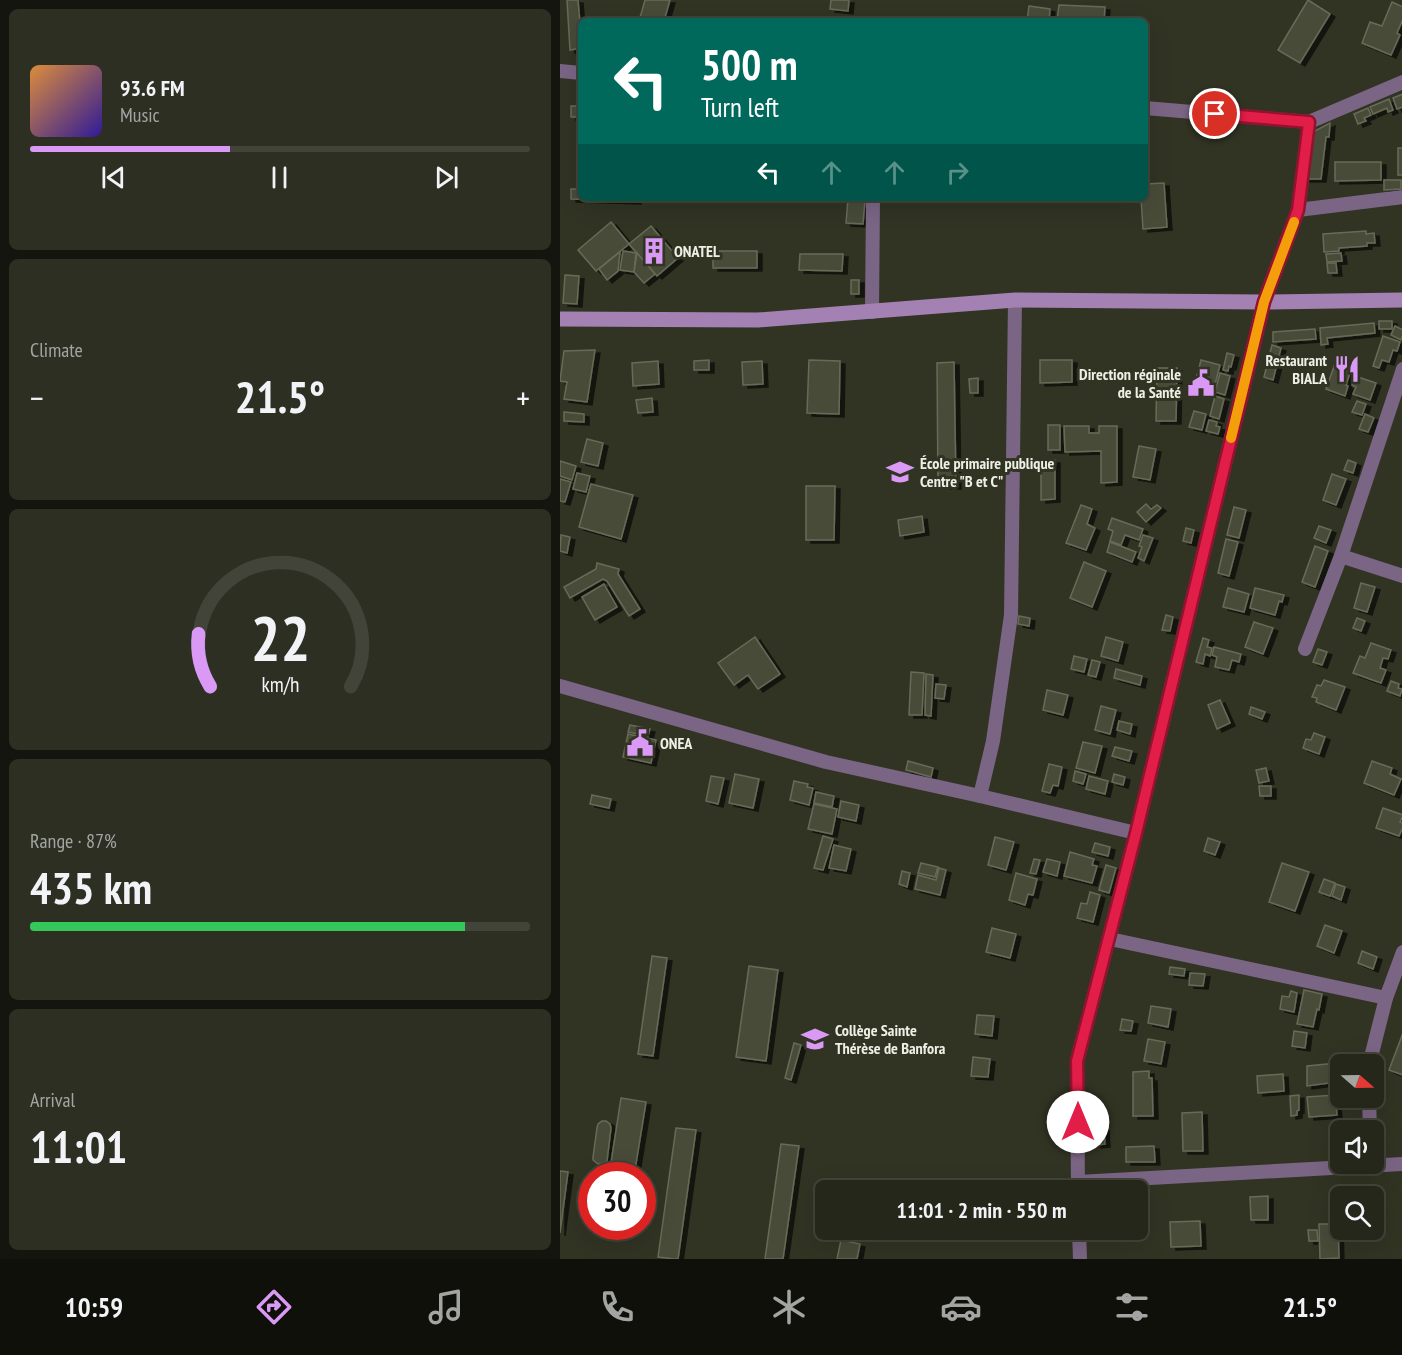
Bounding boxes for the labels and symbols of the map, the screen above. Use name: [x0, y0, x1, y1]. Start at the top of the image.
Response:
pin: [1189, 88, 1240, 139]
building icon: ONATEL: [639, 236, 669, 266]
place label: ONATEL: [674, 241, 720, 261]
place label: Restaurant BIALA: [1266, 350, 1328, 388]
restaurant icon: Restaurant BIALA: [1332, 354, 1362, 384]
place label: Direction réginale de la Santé: [1079, 364, 1181, 402]
public building icon: Direction réginale de la Santé: [1186, 368, 1216, 398]
place label: École primaire publique Centre "B et C": [920, 453, 1055, 491]
school or university icon: École primaire publique Centre "B et C": [885, 457, 915, 487]
public building icon: ONEA: [625, 728, 655, 758]
place label: ONEA: [660, 733, 693, 753]
place label: Collège Sainte Thérèse de Banfora: [835, 1020, 946, 1058]
school or university icon: Collège Sainte Thérèse de Banfora: [800, 1024, 830, 1054]
north arrow: [1330, 1054, 1384, 1108]
position arrow: [1046, 1090, 1110, 1154]
speed limit sign: 30: [578, 1162, 656, 1240]

